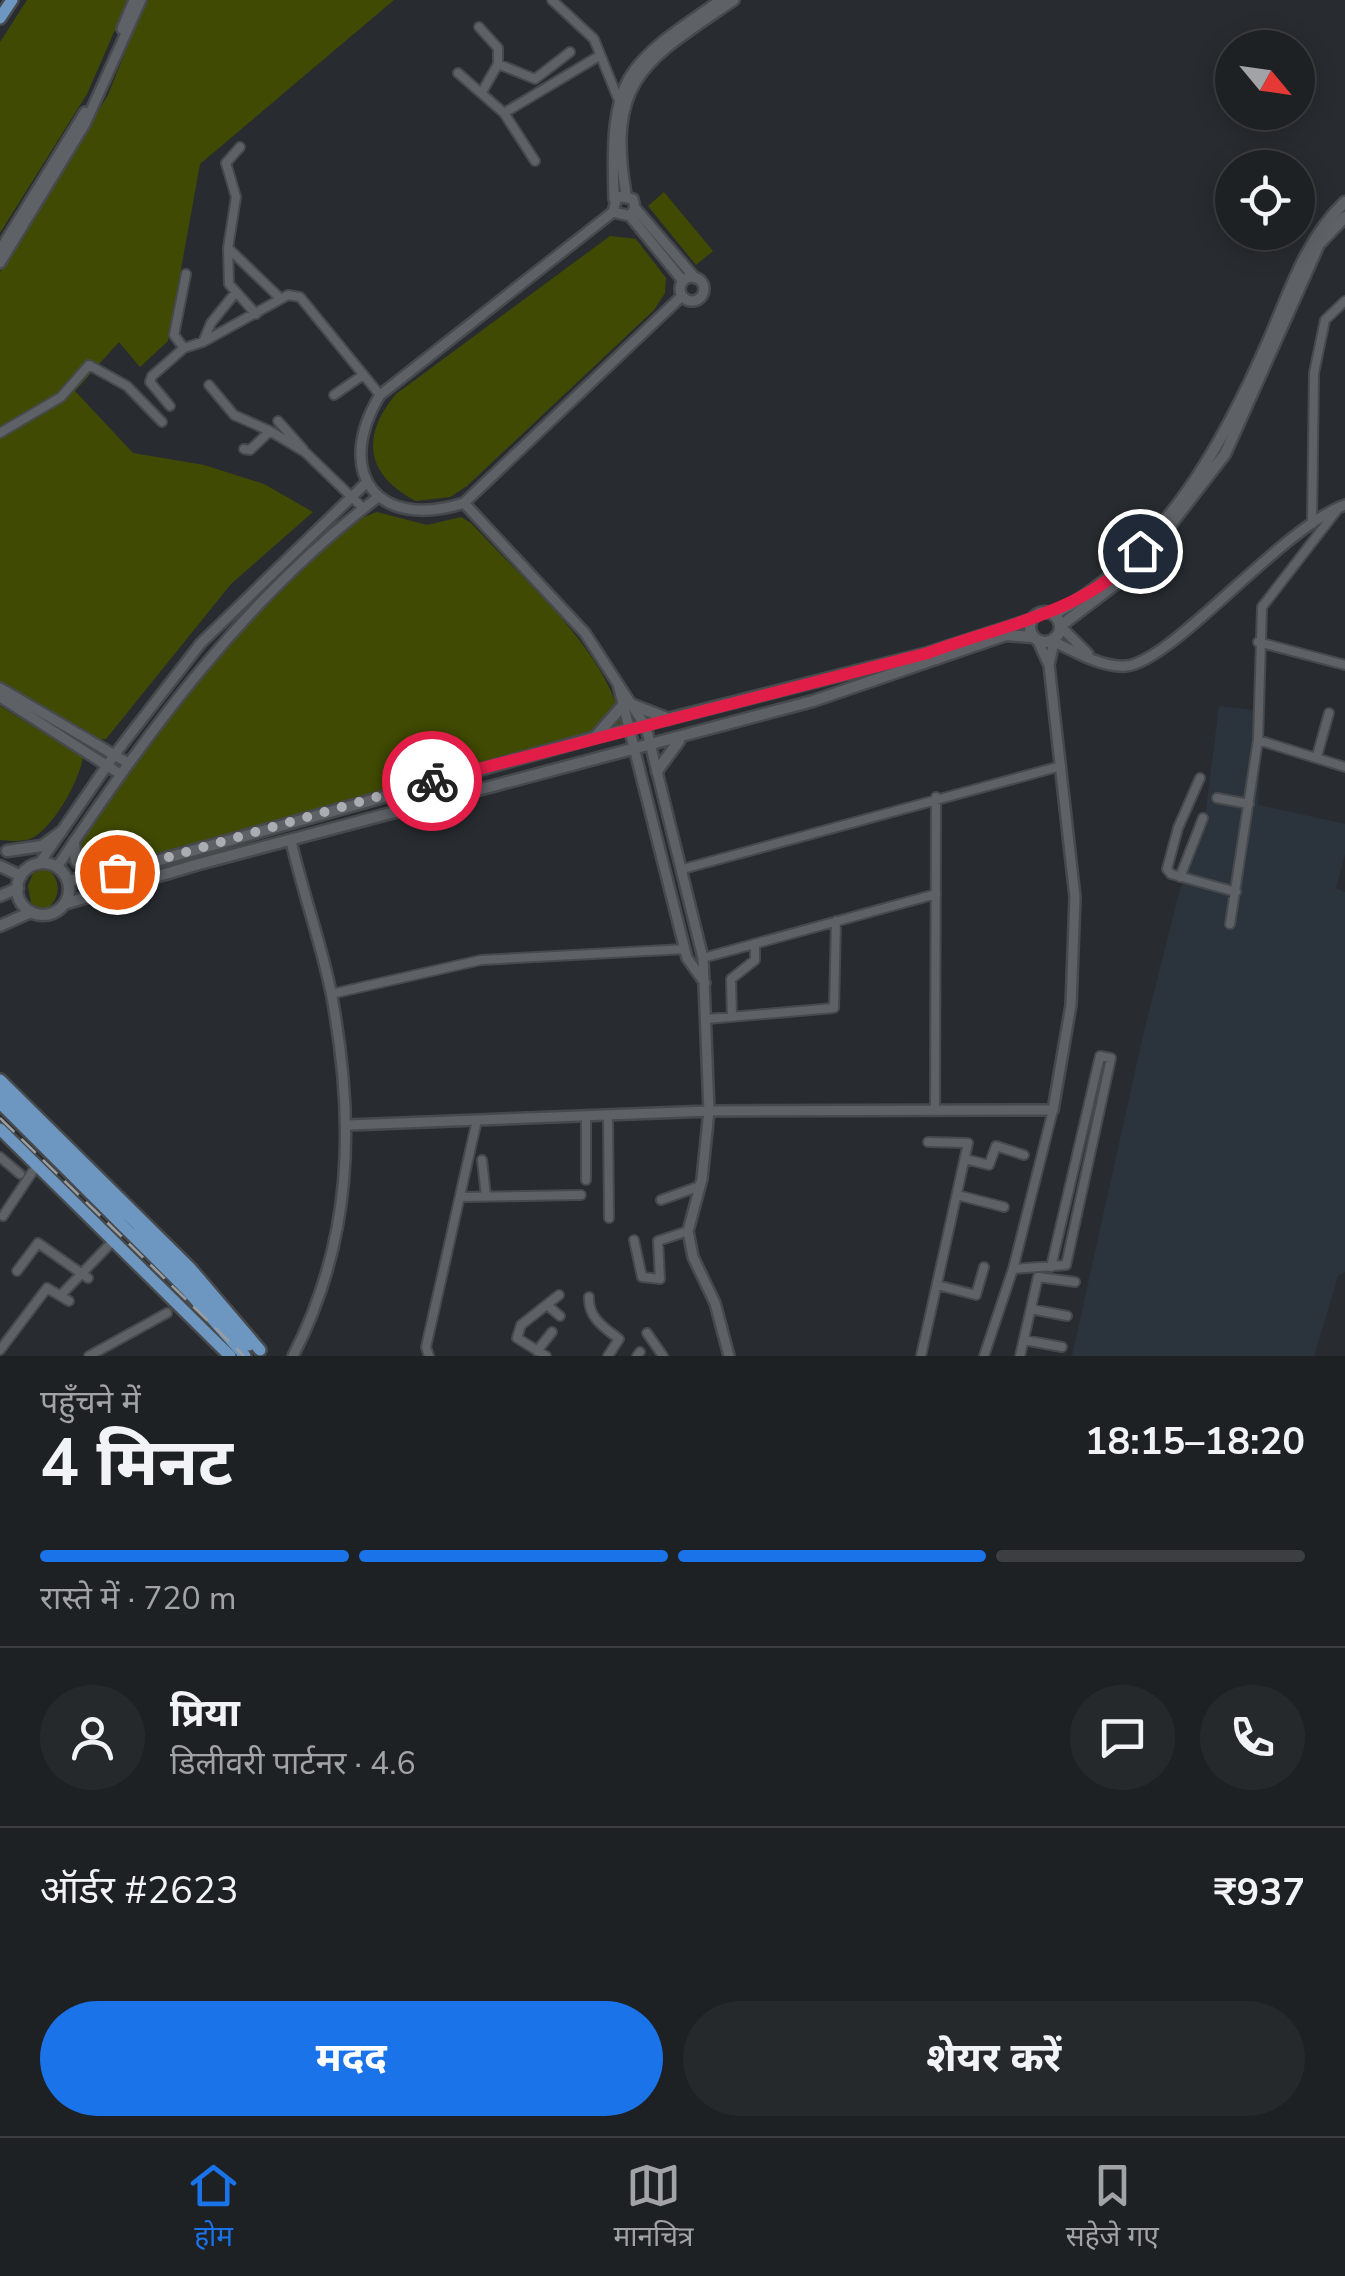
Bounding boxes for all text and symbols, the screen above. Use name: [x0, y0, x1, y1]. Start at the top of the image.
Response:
north arrow: [1215, 30, 1315, 130]
map controls: [1215, 30, 1315, 250]
button: locate: [1215, 150, 1315, 250]
pin: [1098, 509, 1183, 594]
icon: home: [1113, 524, 1168, 579]
courier: [382, 731, 482, 831]
icon: bike: [405, 754, 460, 809]
pin: [75, 830, 160, 915]
icon: bag: [90, 845, 145, 900]
text: पहुँचने में: [40, 1381, 141, 1424]
text: 18:15–18:20: [1085, 1416, 1305, 1467]
text: 4 मिनट: [40, 1419, 233, 1508]
text: रास्ते में · 720 m: [40, 1577, 236, 1620]
button: person: [40, 1685, 145, 1790]
button: chat: [1070, 1685, 1175, 1790]
button: phone: [1200, 1685, 1305, 1790]
text: प्रिया: [170, 1688, 240, 1739]
text: डिलीवरी पार्टनर · 4.6: [170, 1742, 416, 1785]
text: ऑर्डर #2623: [40, 1865, 239, 1916]
text: ₹937: [1214, 1867, 1305, 1918]
button: मदद: [40, 2001, 663, 2116]
button: शेयर करें: [683, 2001, 1305, 2116]
tab: होम: [186, 2158, 241, 2257]
tab: मानचित्र: [613, 2158, 694, 2257]
tab: सहेजे गए: [1066, 2158, 1159, 2257]

